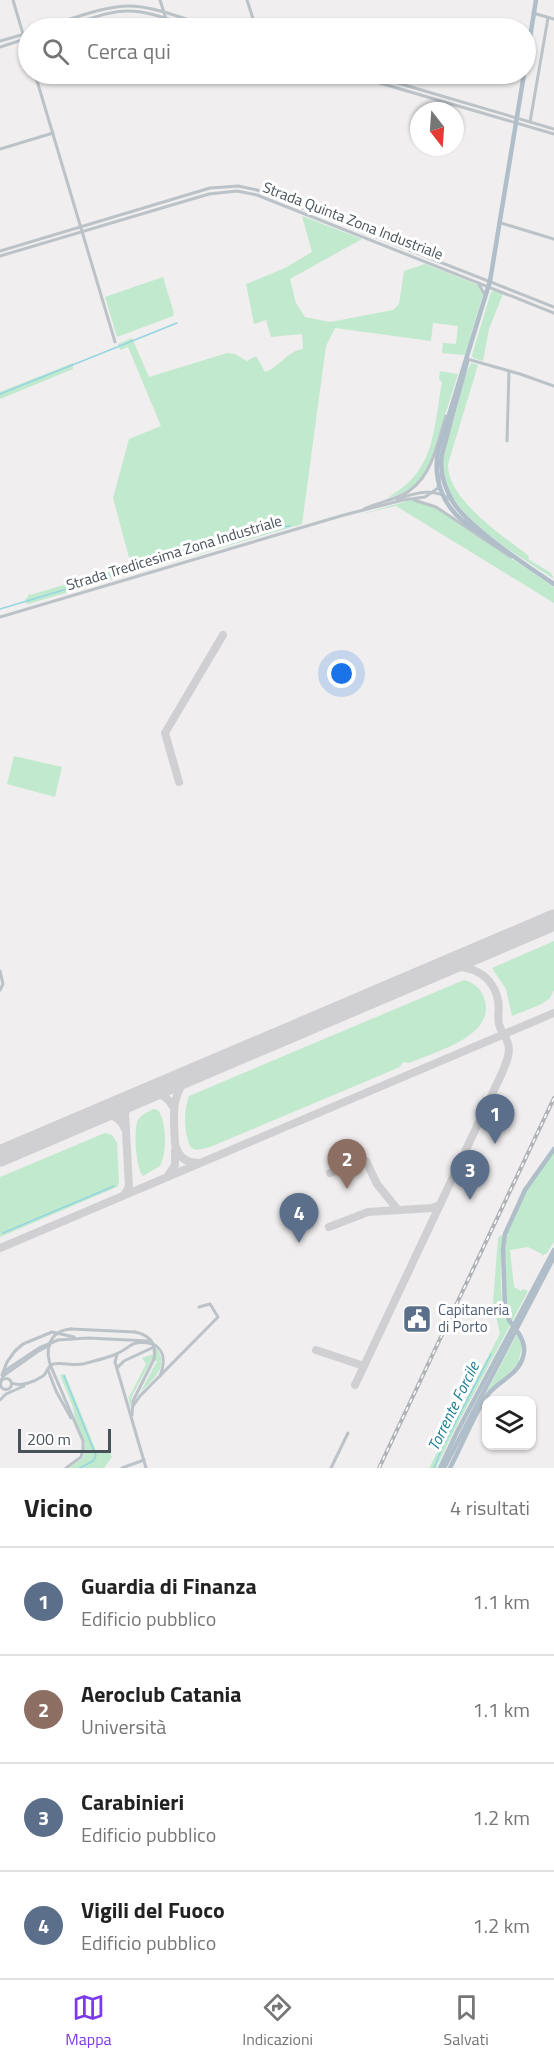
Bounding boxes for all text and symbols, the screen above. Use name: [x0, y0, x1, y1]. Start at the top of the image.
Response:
search box: [18, 18, 536, 84]
text: Cerca qui: [87, 34, 171, 68]
icon: search: [39, 35, 72, 68]
north arrow: [410, 102, 464, 156]
street label: Strada Quinta Zona Industriale: [260, 175, 447, 266]
street label: Strada Tredicesima Zona Industriale: [63, 509, 285, 596]
your location: [327, 659, 356, 688]
pin: 1: [476, 1094, 514, 1144]
pin: 2: [328, 1140, 366, 1189]
pin: 3: [450, 1150, 490, 1200]
pin: 4: [280, 1194, 318, 1243]
place label: Capitaneria di Porto: [438, 1298, 510, 1338]
public building icon: Capitaneria di Porto: [401, 1303, 433, 1335]
water label: Torrente Forcile: [421, 1356, 486, 1455]
map controls: [482, 1396, 536, 1450]
button: layers: [482, 1396, 536, 1450]
scale bar: [18, 1426, 111, 1454]
text: 200 m: [27, 1427, 71, 1451]
text: Vicino: [24, 1488, 93, 1527]
text: 4 risultati: [450, 1492, 530, 1523]
text: Guardia di Finanza: [81, 1569, 257, 1603]
text: 1: [38, 1586, 49, 1617]
text: 1.1 km: [473, 1586, 530, 1617]
text: Edificio pubblico: [81, 1603, 216, 1634]
text: Aeroclub Catania: [81, 1677, 242, 1711]
text: 2: [38, 1694, 49, 1725]
text: 1.1 km: [473, 1694, 530, 1725]
text: Università: [81, 1711, 166, 1742]
text: Carabinieri: [81, 1785, 184, 1819]
text: 3: [38, 1802, 49, 1833]
text: 1.2 km: [473, 1802, 530, 1833]
text: Edificio pubblico: [81, 1819, 216, 1850]
text: Vigili del Fuoco: [81, 1893, 225, 1927]
text: 4: [38, 1910, 49, 1941]
text: 1.2 km: [473, 1910, 530, 1941]
text: Edificio pubblico: [81, 1927, 216, 1958]
tab: Mappa: [65, 1991, 112, 2051]
tab: Indicazioni: [242, 1991, 313, 2051]
tab: Salvati: [444, 1991, 489, 2051]

